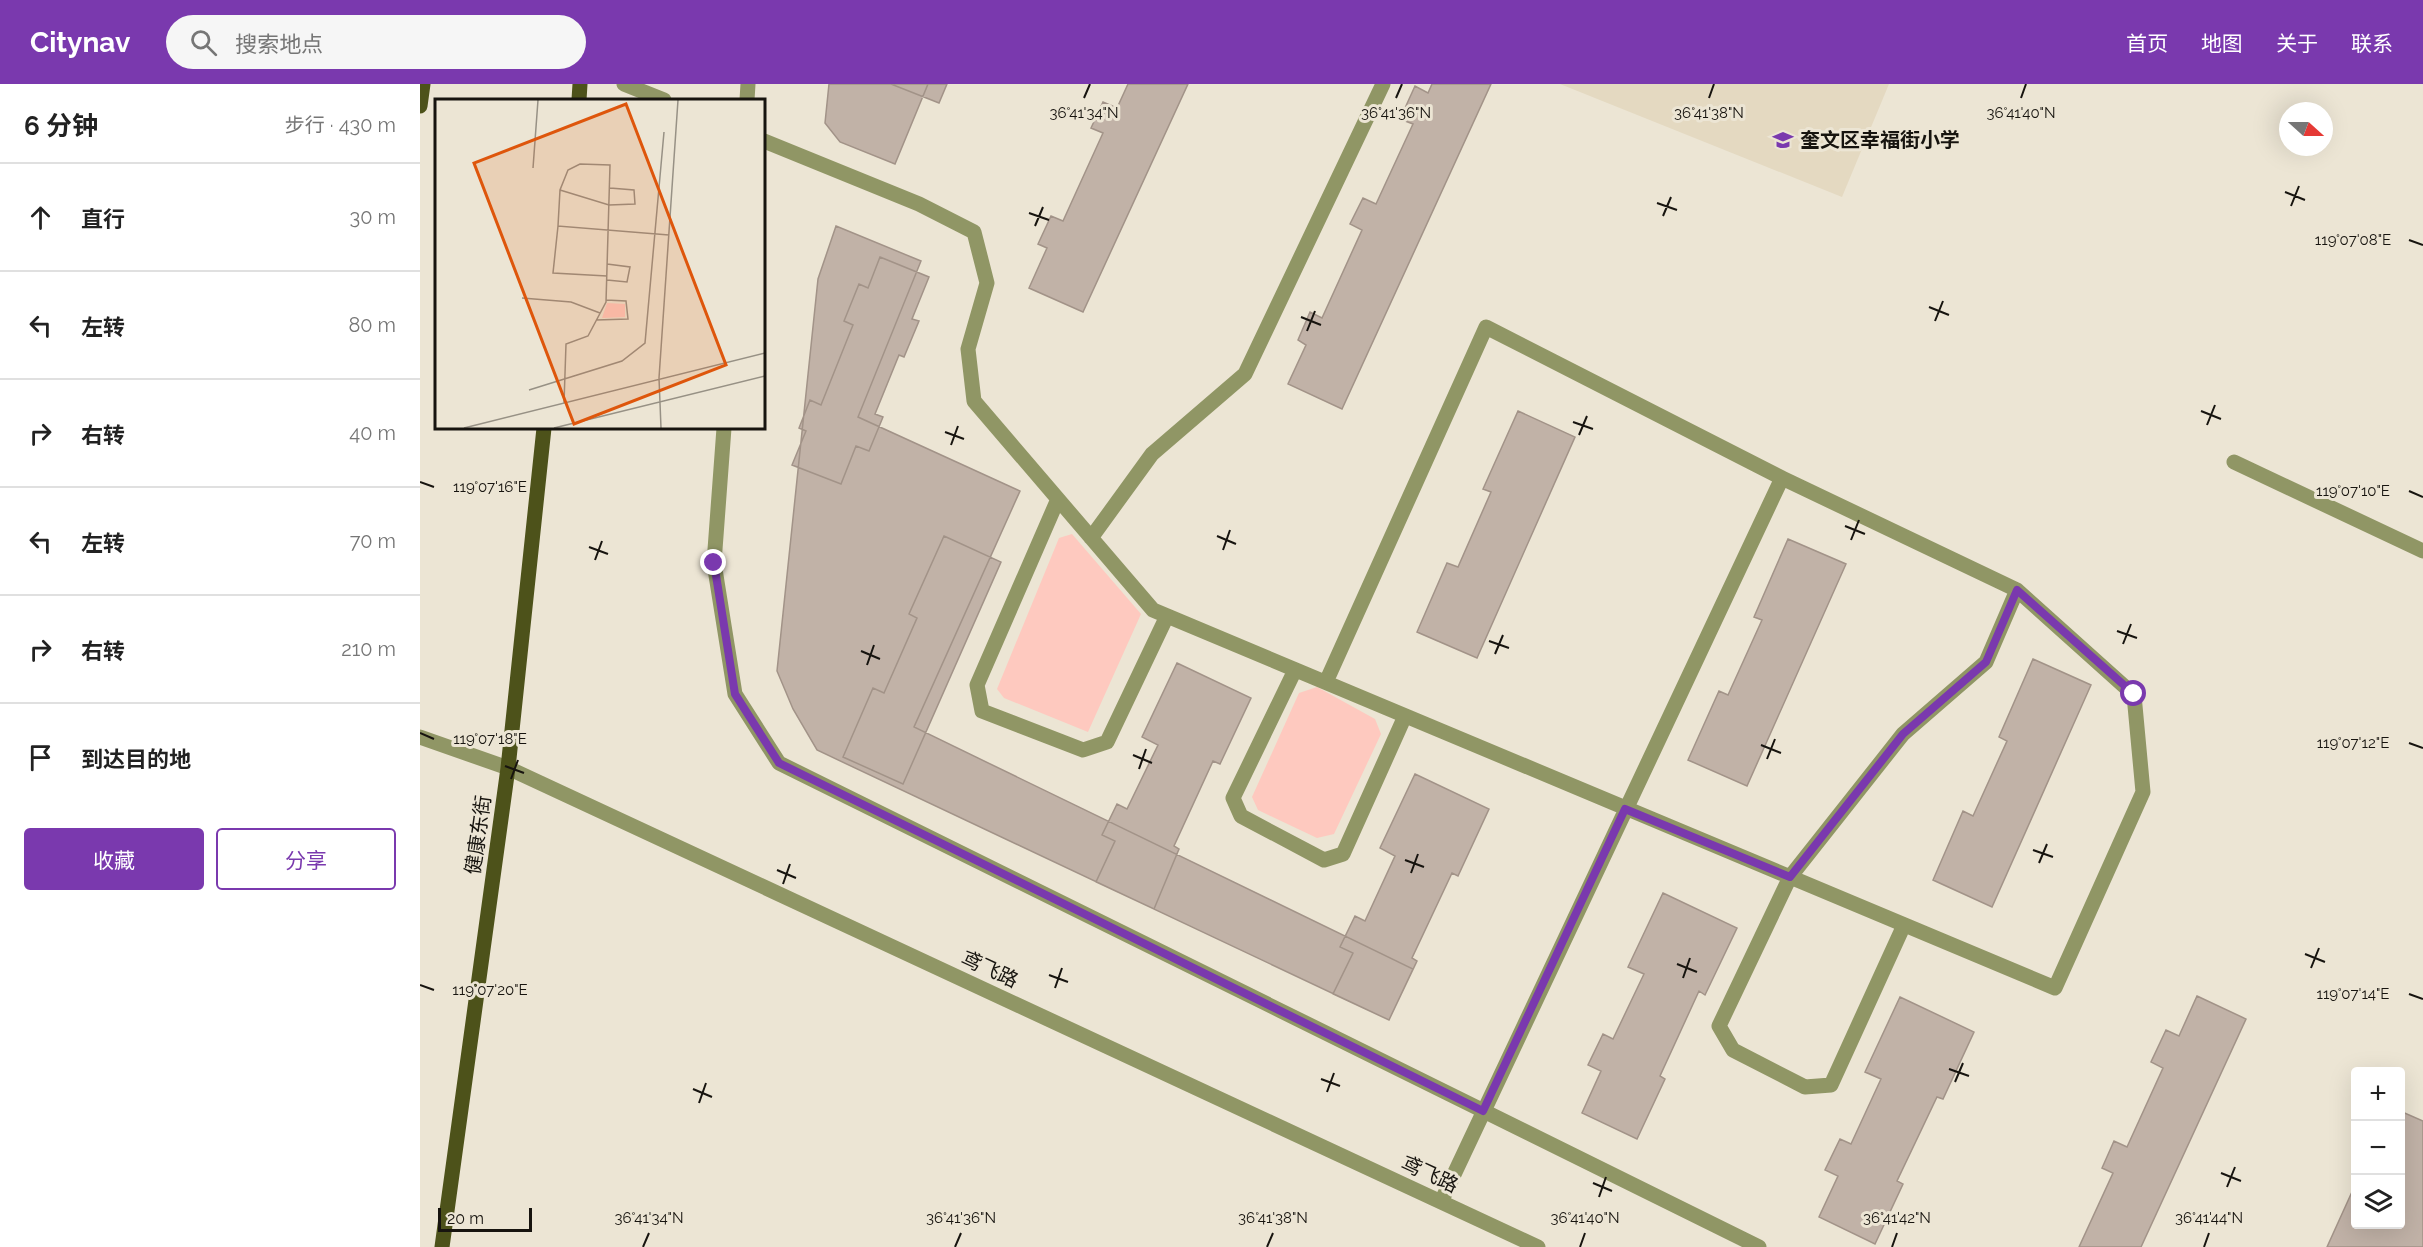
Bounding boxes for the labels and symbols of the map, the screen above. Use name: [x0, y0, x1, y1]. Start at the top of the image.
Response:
inset map: [435, 99, 765, 429]
north arrow: [2279, 102, 2333, 156]
text: 36°41'34"N: [1049, 104, 1119, 122]
text: 36°41'36"N: [1361, 104, 1431, 122]
text: 36°41'38"N: [1674, 104, 1744, 122]
text: 36°41'40"N: [1986, 104, 2056, 122]
school or university icon: 奎文区幸福街小学: [1771, 128, 1795, 152]
place label: 奎文区幸福街小学: [1800, 128, 1960, 152]
text: 119°07'08"E: [2315, 231, 2391, 249]
text: 119°07'16"E: [453, 478, 527, 496]
text: 119°07'10"E: [2316, 482, 2390, 500]
route end: [700, 549, 726, 575]
route start: [2120, 680, 2146, 706]
text: 119°07'18"E: [453, 730, 527, 748]
text: 119°07'12"E: [2317, 734, 2389, 752]
street label: 健康东街: [461, 794, 495, 876]
street label: 鸢飞路: [958, 945, 1022, 993]
text: 119°07'20"E: [452, 981, 528, 999]
text: 119°07'14"E: [2317, 985, 2389, 1003]
street label: 鸢飞路: [1398, 1150, 1462, 1198]
scale bar: [438, 1205, 532, 1232]
text: 36°41'34"N: [614, 1209, 684, 1227]
text: 36°41'36"N: [926, 1209, 996, 1227]
text: 36°41'38"N: [1238, 1209, 1308, 1227]
text: 36°41'40"N: [1550, 1209, 1620, 1227]
text: 36°41'42"N: [1863, 1209, 1931, 1227]
text: 36°41'44"N: [2175, 1209, 2243, 1227]

